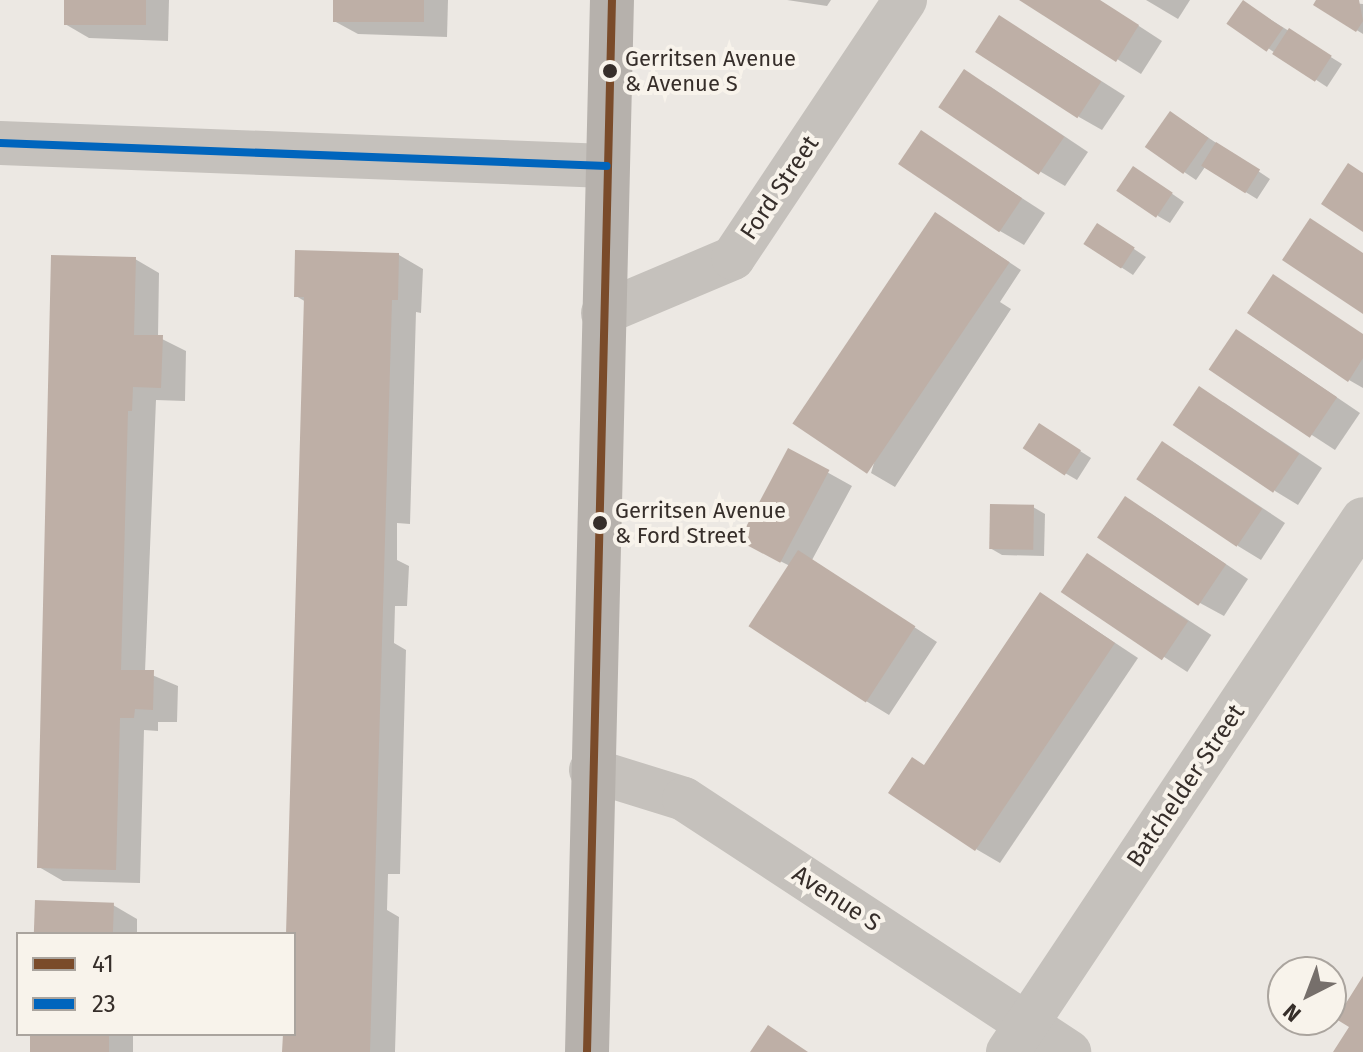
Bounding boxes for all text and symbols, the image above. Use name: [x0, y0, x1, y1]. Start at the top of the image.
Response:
place label: Gerritsen Avenue & Avenue S: [625, 45, 796, 96]
marker: Gerritsen Avenue & Avenue S: [602, 63, 618, 79]
street label: Ford Street: [735, 130, 825, 246]
place label: Gerritsen Avenue & Ford Street: [615, 497, 786, 548]
marker: Gerritsen Avenue & Ford Street: [592, 515, 608, 531]
street label: Batchelder Street: [1121, 699, 1251, 873]
street label: Avenue S: [787, 860, 885, 938]
legend: [16, 932, 296, 1036]
text: 41: [92, 950, 114, 978]
north arrow: [1267, 956, 1347, 1036]
text: 23: [92, 990, 116, 1018]
text: N: [1277, 998, 1306, 1028]

